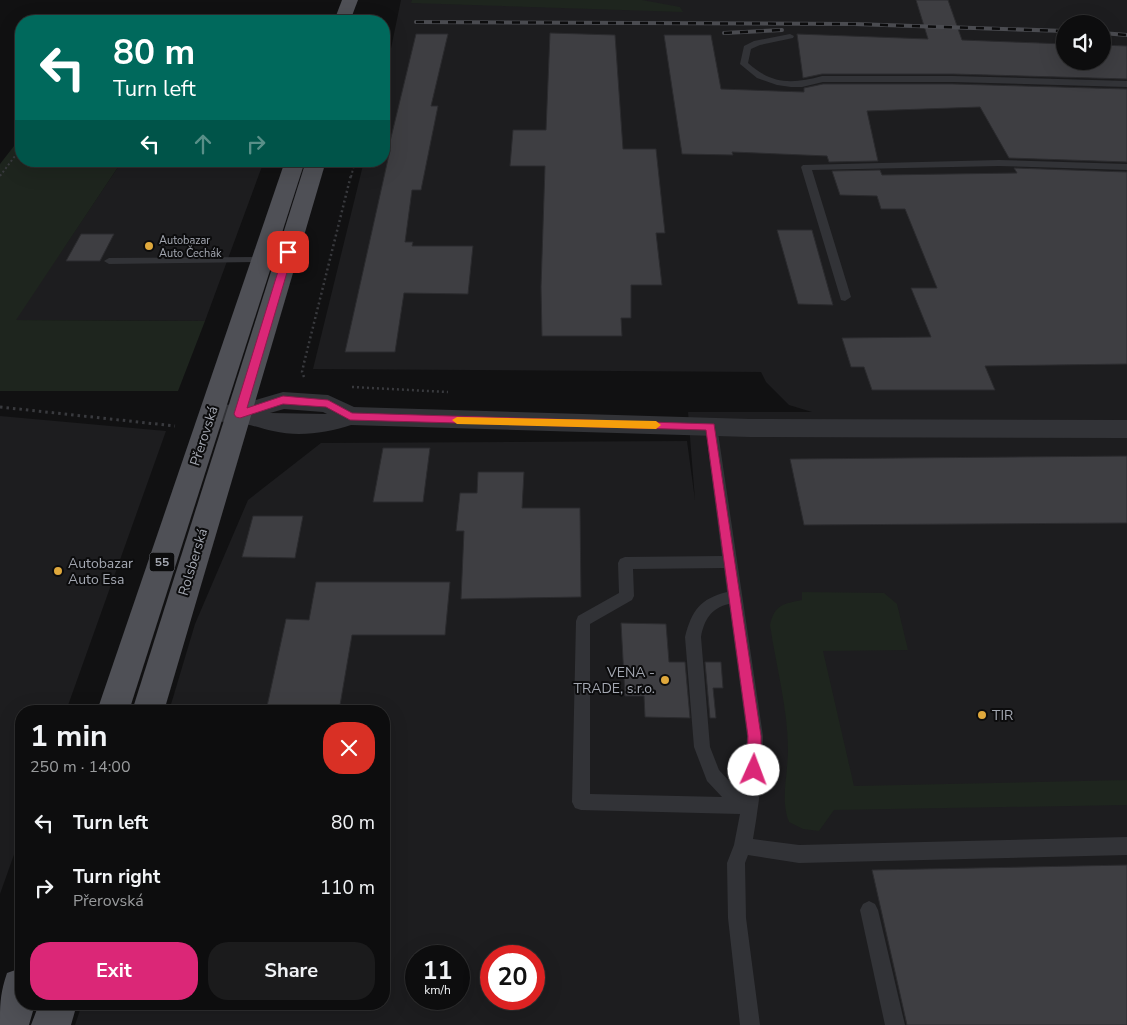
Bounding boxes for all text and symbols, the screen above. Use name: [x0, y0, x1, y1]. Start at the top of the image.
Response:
map controls: [1056, 15, 1111, 70]
button: sound: [1056, 15, 1111, 70]
text: 80 m: [113, 29, 195, 76]
icon: left: [30, 35, 95, 100]
text: Turn left: [113, 74, 196, 104]
icon: left: [136, 130, 164, 158]
icon: ahead: [189, 130, 217, 158]
icon: right: [242, 130, 270, 158]
pin: [267, 231, 309, 273]
place label: Autobazar Auto Čechák: [159, 233, 222, 261]
icon: arrive: [274, 238, 302, 266]
marker: Autobazar Auto Čechák: [143, 240, 155, 252]
street label: Přerovská: [185, 404, 223, 468]
street label: Rolsberská: [174, 526, 212, 598]
road number: 55: [150, 552, 174, 572]
place label: Autobazar Auto Esa: [68, 554, 133, 589]
marker: Autobazar Auto Esa: [52, 565, 64, 577]
place label: VENA - TRADE, s.r.o.: [574, 663, 655, 698]
marker: VENA - TRADE, s.r.o.: [659, 674, 671, 686]
place label: TIR: [992, 706, 1013, 725]
marker: TIR: [976, 709, 988, 721]
text: 1 min: [30, 716, 108, 757]
button: close: [323, 722, 375, 774]
position arrow: [727, 743, 779, 795]
text: 250 m · 14:00: [30, 756, 131, 778]
icon: left: [30, 809, 58, 837]
text: Turn left: [73, 810, 148, 836]
text: 80 m: [331, 810, 375, 836]
text: Turn right: [73, 864, 160, 890]
icon: right: [30, 874, 58, 902]
text: 110 m: [320, 875, 375, 901]
text: Přerovská: [73, 890, 144, 912]
button: Exit: [30, 942, 198, 1000]
button: Share: [208, 942, 375, 1000]
speed limit sign: 20: [480, 945, 545, 1010]
text: 11: [422, 954, 453, 988]
text: km/h: [424, 982, 451, 998]

